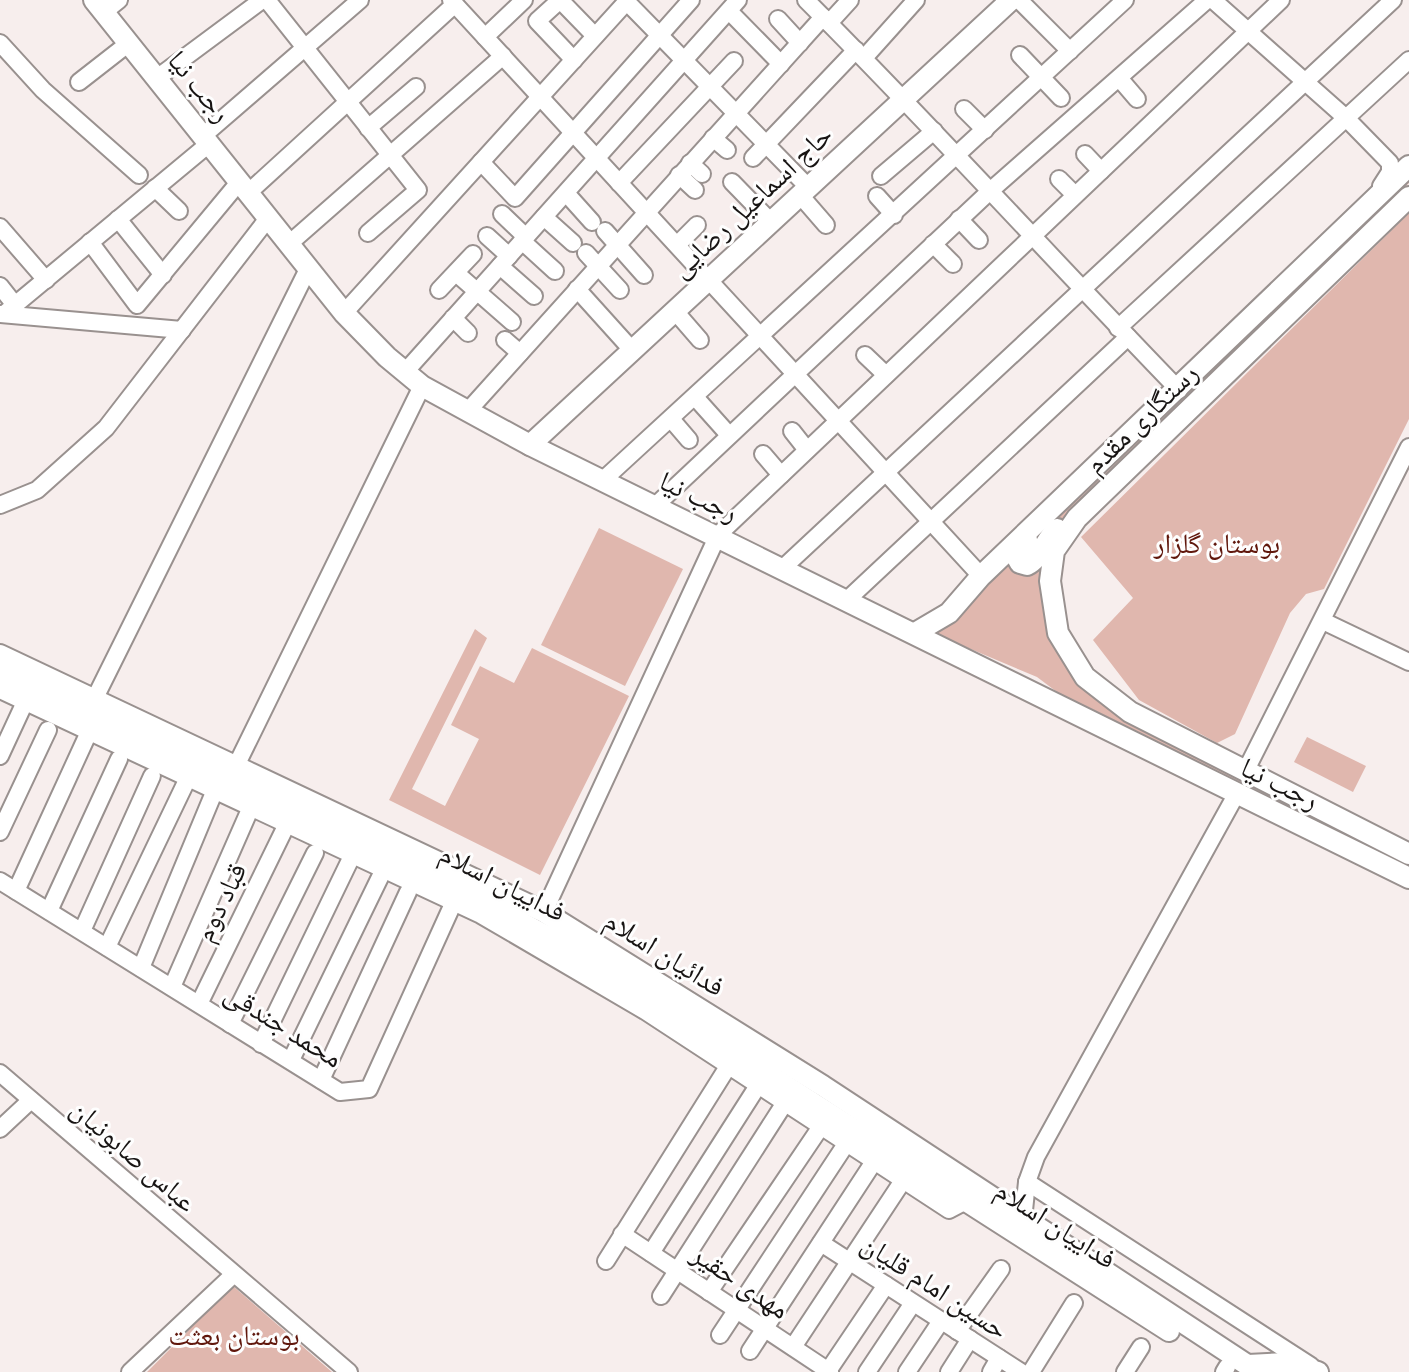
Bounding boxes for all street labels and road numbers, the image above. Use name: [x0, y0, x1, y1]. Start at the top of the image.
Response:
street label: رجب نیا: [161, 44, 238, 129]
street label: حاج اسماعیل رضایی: [664, 118, 840, 285]
street label: رستگاری مقدم: [1078, 356, 1206, 482]
street label: رجب نیا: [654, 464, 743, 529]
street label: رجب نیا: [1235, 750, 1324, 816]
street label: فداییان اسلام: [433, 837, 571, 930]
street label: قباد دوم: [187, 857, 255, 948]
street label: فدائیان اسلام: [598, 904, 731, 1005]
street label: محمد جندقی: [218, 976, 349, 1075]
street label: عباس صابونیان: [64, 1092, 203, 1220]
street label: فداییان اسلام: [988, 1173, 1122, 1277]
street label: حسین امام قلیان: [854, 1227, 1014, 1348]
street label: مهدی حقیر: [685, 1236, 796, 1326]

